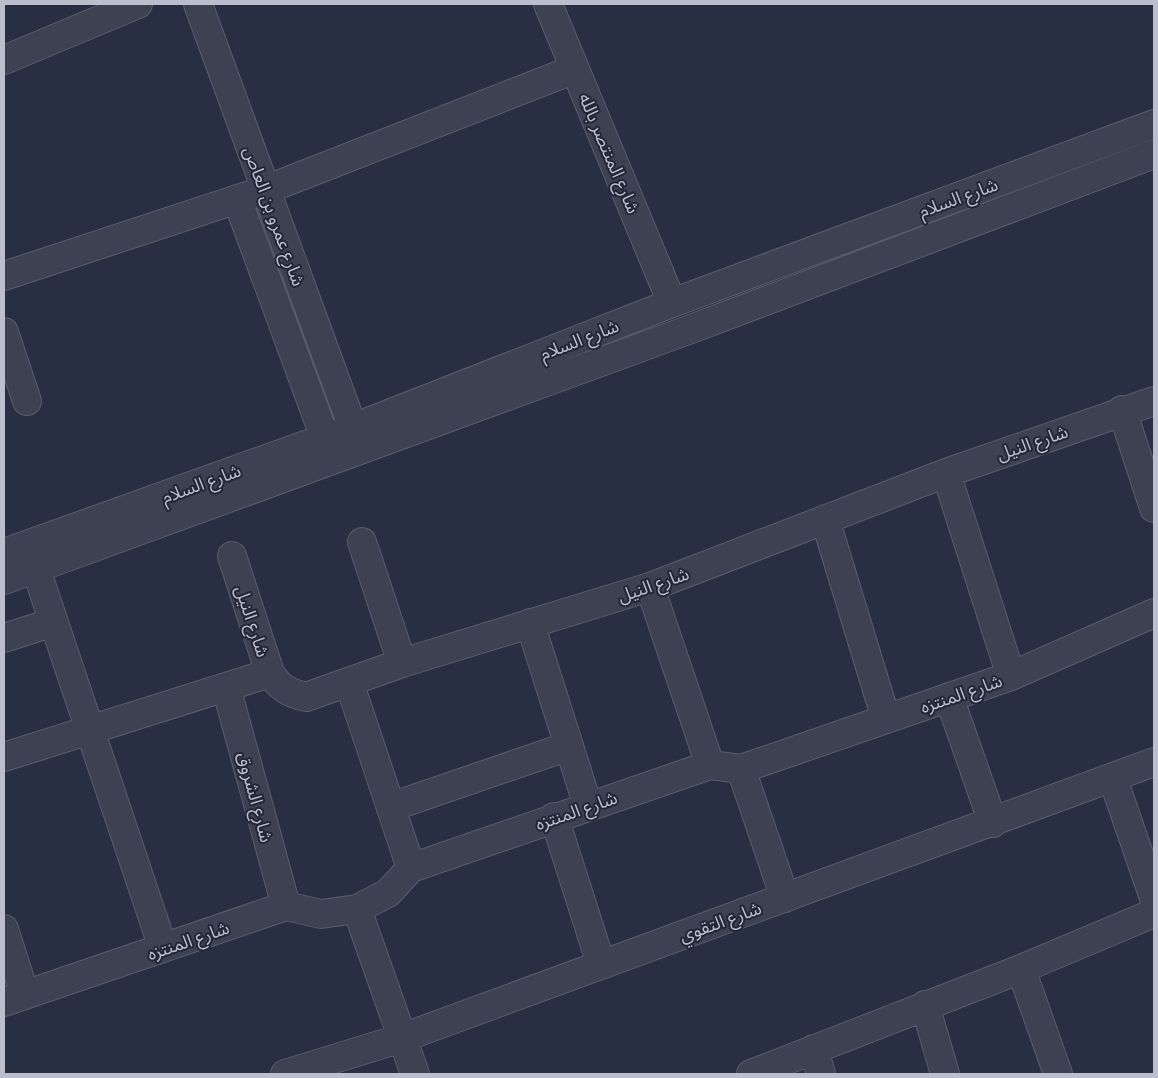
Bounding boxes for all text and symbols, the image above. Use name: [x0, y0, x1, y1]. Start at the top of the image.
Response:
street label: شارع المنتصر بالله: [571, 90, 644, 218]
street label: شارع عمرو بن العاص: [236, 143, 310, 290]
street label: شارع السلام: [916, 173, 1002, 225]
street label: شارع السلام: [537, 315, 623, 368]
street label: شارع النيل: [994, 420, 1072, 468]
street label: شارع السلام: [159, 459, 245, 511]
street label: شارع النيل: [615, 562, 693, 610]
street label: شارع النيل: [227, 583, 274, 661]
street label: شارع المنتزه: [917, 670, 1006, 721]
street label: شارع الشروق: [230, 750, 278, 846]
street label: شارع المنتزه: [532, 787, 621, 838]
street label: شارع التقوي: [676, 897, 766, 950]
street label: شارع المنتزه: [144, 917, 233, 968]

